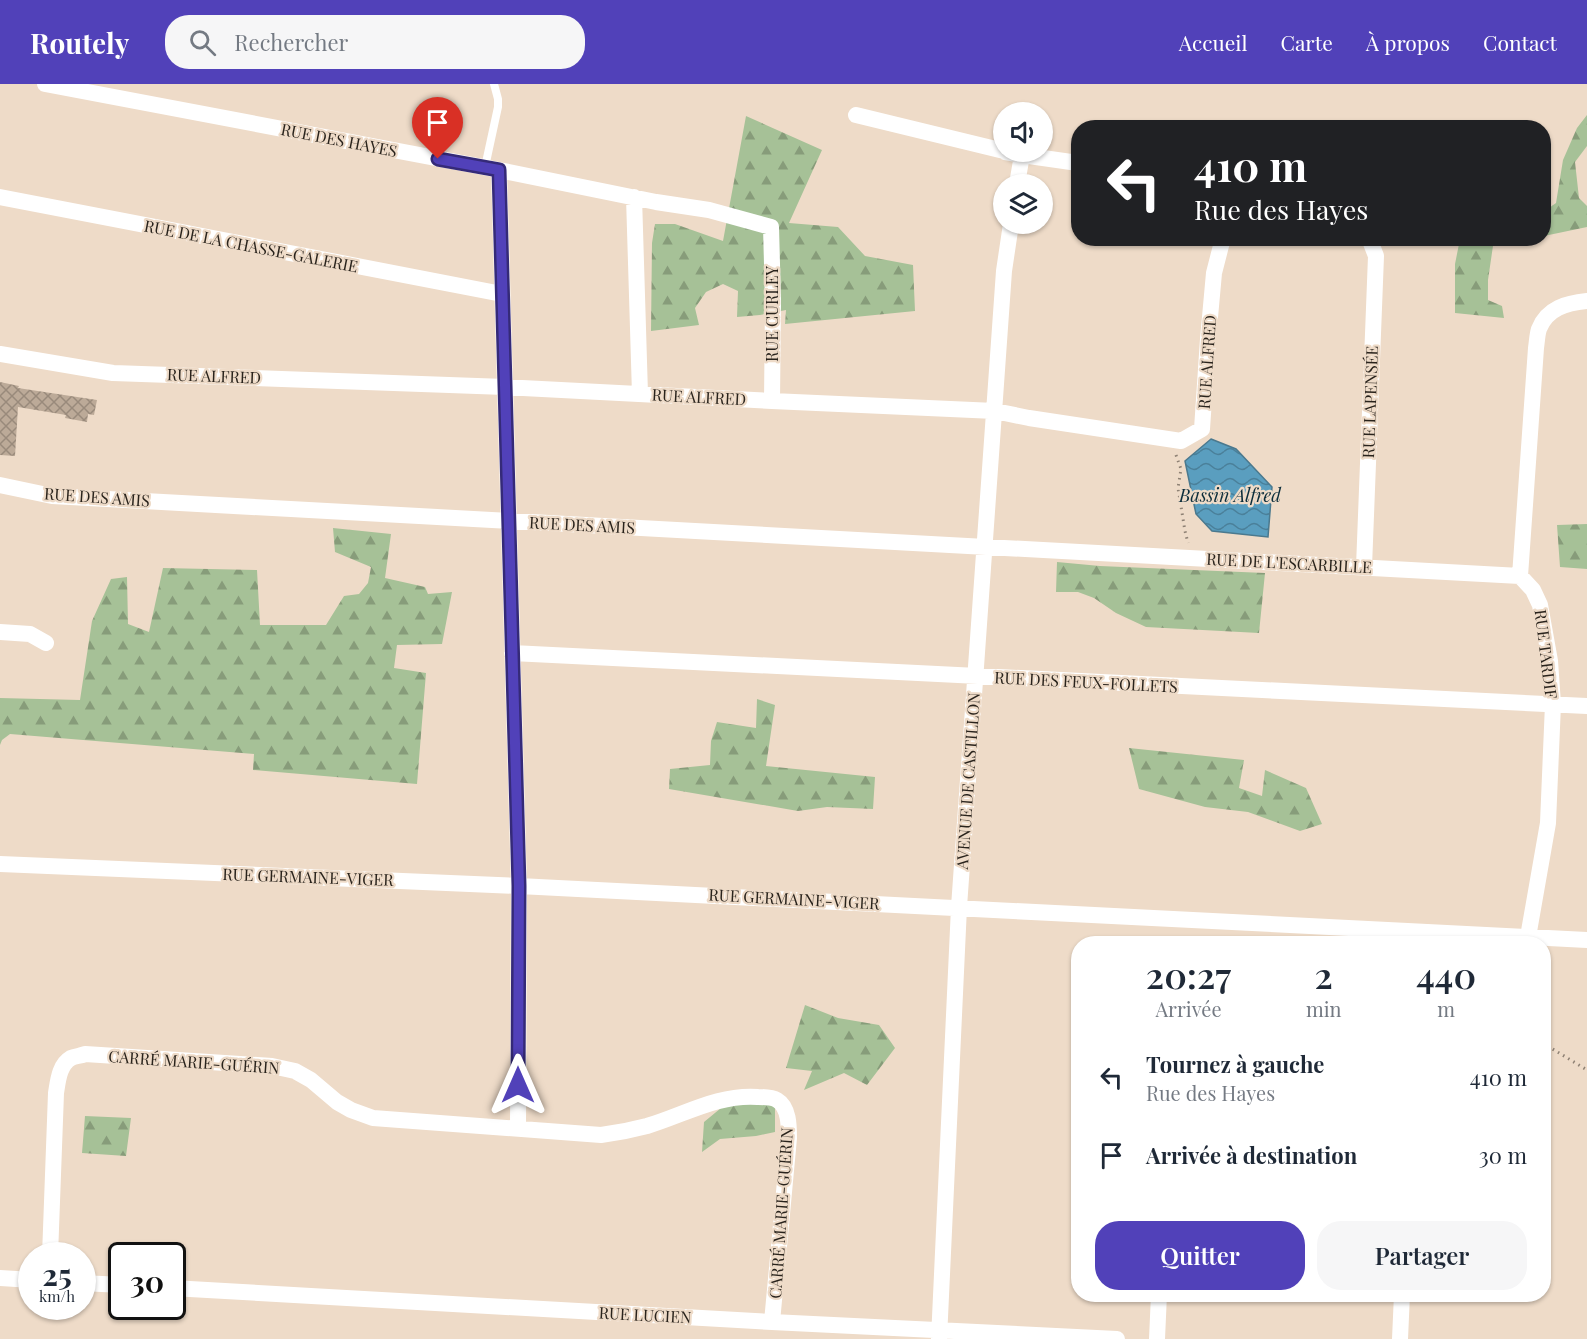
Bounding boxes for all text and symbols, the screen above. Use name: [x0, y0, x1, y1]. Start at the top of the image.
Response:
search box: [165, 15, 585, 69]
text: Routely: [30, 24, 129, 61]
icon: search: [186, 26, 219, 59]
text: Rechercher: [234, 27, 348, 57]
text: Accueil: [1179, 28, 1247, 56]
text: Carte: [1280, 28, 1333, 56]
text: À propos: [1366, 28, 1450, 56]
text: Contact: [1483, 28, 1557, 56]
pin: [412, 97, 463, 159]
map controls: [993, 102, 1053, 234]
button: sound: [993, 102, 1053, 162]
icon: arrive: [421, 106, 454, 139]
street label: RUE DES HAYES: [279, 118, 399, 161]
text: 410 m: [1194, 137, 1307, 193]
icon: left: [1095, 144, 1173, 222]
button: layers: [993, 174, 1053, 234]
text: Rue des Hayes: [1194, 191, 1368, 227]
street label: RUE DE LA CHASSE-GALERIE: [142, 214, 360, 277]
street label: RUE CURLEY: [761, 266, 782, 362]
street label: RUE ALFRED: [1193, 314, 1220, 410]
street label: RUE LAPENSÉE: [1357, 345, 1382, 459]
street label: RUE ALFRED: [167, 363, 262, 388]
street label: RUE ALFRED: [651, 384, 747, 409]
street label: RUE DES AMIS: [43, 482, 151, 511]
water label: Bassin Alfred: [1178, 483, 1282, 507]
street label: RUE DES AMIS: [529, 511, 635, 538]
street label: RUE DE L'ESCARBILLE: [1206, 548, 1372, 577]
street label: RUE TARDIF: [1531, 608, 1562, 700]
street label: RUE DES FEUX-FOLLETS: [994, 666, 1178, 697]
street label: AVENUE DE CASTILLON: [951, 692, 984, 871]
street label: RUE GERMAINE-VIGER: [222, 863, 395, 890]
street label: RUE GERMAINE-VIGER: [708, 884, 881, 913]
text: 20:27: [1146, 950, 1231, 998]
text: 2: [1315, 950, 1333, 998]
text: 440: [1416, 950, 1476, 998]
text: Arrivée: [1155, 995, 1222, 1022]
text: min: [1306, 995, 1341, 1022]
text: m: [1437, 995, 1455, 1022]
street label: CARRÉ MARIE-GUÉRIN: [108, 1045, 280, 1078]
text: Tournez à gauche: [1146, 1049, 1324, 1079]
position arrow: [486, 1053, 550, 1117]
icon: left: [1095, 1061, 1128, 1094]
text: 410 m: [1470, 1062, 1527, 1092]
text: Rue des Hayes: [1146, 1079, 1275, 1106]
street label: CARRÉ MARIE-GUÉRIN: [764, 1127, 797, 1299]
icon: arrive: [1095, 1139, 1128, 1172]
text: Arrivée à destination: [1146, 1140, 1357, 1170]
text: 30 m: [1479, 1140, 1527, 1170]
button: Quitter: [1095, 1221, 1305, 1290]
button: Partager: [1317, 1221, 1527, 1290]
speed limit sign: 30: [108, 1242, 186, 1320]
text: 25: [42, 1254, 72, 1294]
text: km/h: [39, 1286, 75, 1306]
street label: RUE LUCIEN: [598, 1302, 692, 1327]

